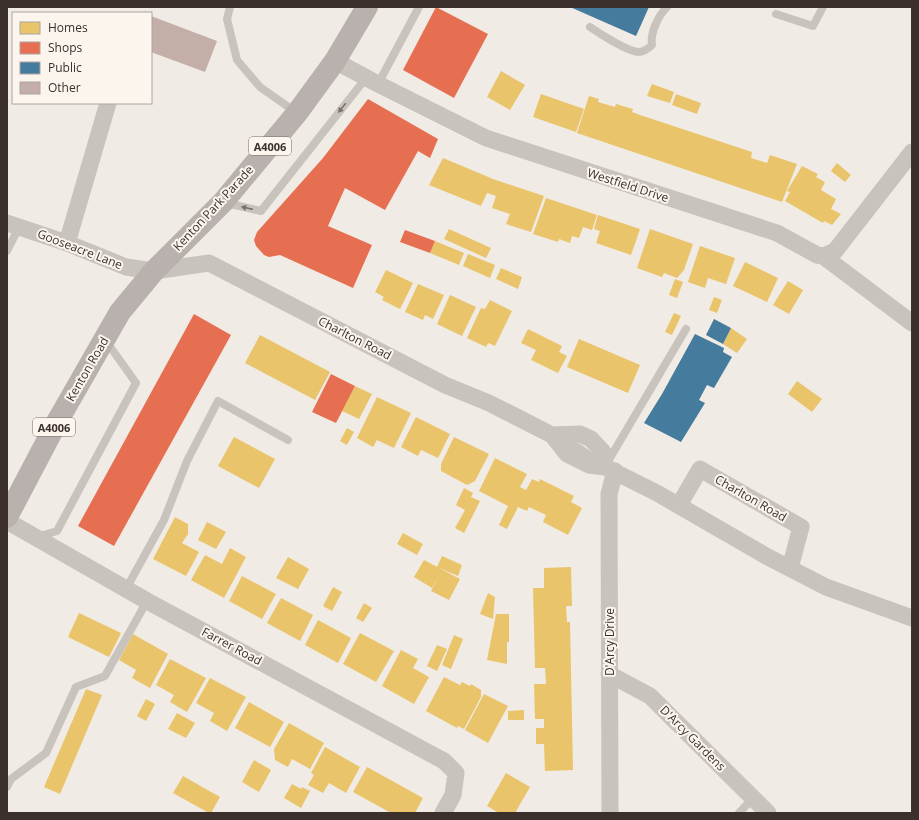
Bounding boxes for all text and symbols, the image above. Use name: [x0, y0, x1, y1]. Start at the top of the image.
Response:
legend: [12, 12, 152, 104]
text: Homes: [48, 19, 88, 36]
text: Shops: [48, 39, 83, 56]
text: Public: [48, 59, 82, 76]
text: Other: [48, 79, 81, 96]
one-way arrow: [337, 103, 346, 114]
road number: A4006: [249, 137, 291, 155]
street label: Kenton Park Parade: [169, 161, 257, 254]
street label: Westfield Drive: [585, 164, 671, 206]
one-way arrow: [241, 204, 254, 210]
street label: Gooseacre Lane: [35, 225, 125, 273]
street label: Charlton Road: [315, 312, 395, 364]
street label: Kenton Road: [62, 334, 112, 404]
road number: A4006: [33, 418, 75, 436]
street label: Charlton Road: [712, 471, 790, 525]
street label: D'Arcy Drive: [601, 608, 618, 676]
street label: Farrer Road: [199, 623, 265, 669]
street label: D'Arcy Gardens: [657, 702, 730, 775]

